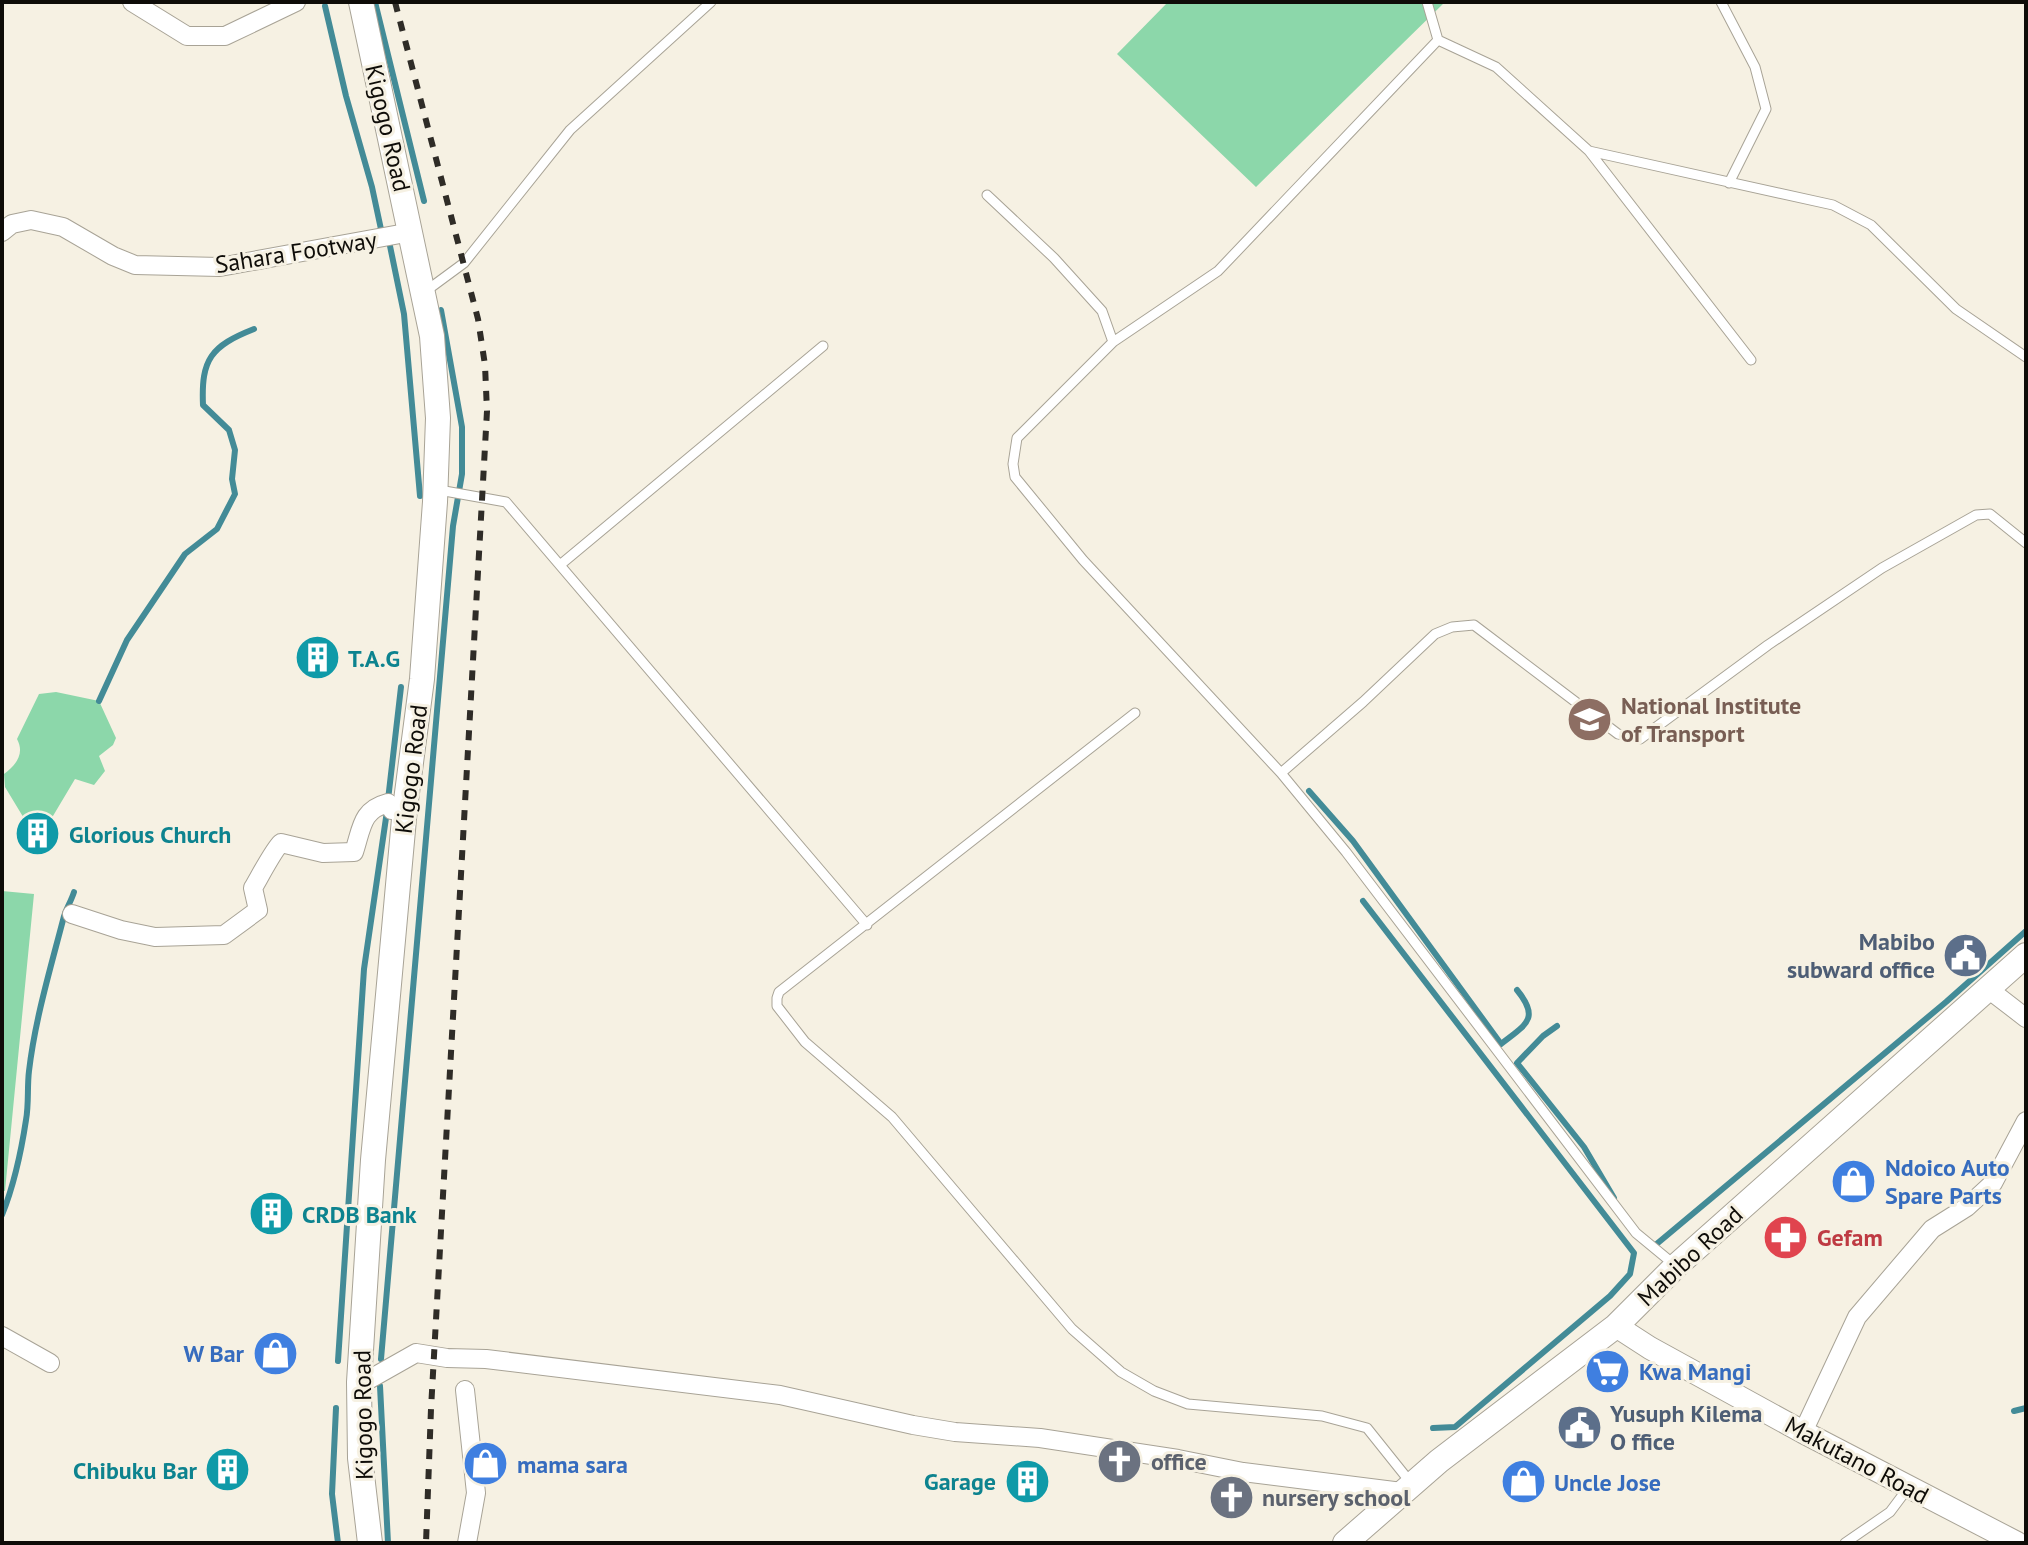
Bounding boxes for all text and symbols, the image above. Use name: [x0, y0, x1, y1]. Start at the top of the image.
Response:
street label: Kigogo Road: [358, 61, 418, 195]
street label: Sahara Footway: [213, 224, 379, 280]
building icon: T.A.G: [293, 634, 341, 682]
place label: T.A.G: [348, 643, 400, 674]
place label: National Institute of Transport: [1621, 690, 1801, 749]
school or university icon: National Institute of Transport: [1566, 695, 1614, 743]
street label: Kigogo Road: [388, 703, 434, 835]
building icon: Glorious Church: [14, 810, 62, 858]
place label: Glorious Church: [69, 819, 231, 850]
place label: Mabibo subward office: [1787, 926, 1935, 985]
public building icon: Mabibo subward office: [1942, 931, 1990, 979]
place label: Ndoico Auto Spare Parts: [1885, 1152, 2010, 1211]
shop icon: Ndoico Auto Spare Parts: [1830, 1157, 1878, 1205]
building icon: CRDB Bank: [247, 1190, 295, 1238]
place label: CRDB Bank: [302, 1199, 417, 1230]
street label: Mabibo Road: [1631, 1199, 1749, 1313]
pharmacy icon: Gefam: [1762, 1213, 1810, 1261]
place label: Gefam: [1817, 1222, 1883, 1253]
shop icon: W Bar: [251, 1329, 299, 1377]
place label: W Bar: [183, 1338, 245, 1369]
supermarket icon: Kwa Mangi: [1584, 1347, 1632, 1395]
street label: Kigogo Road: [346, 1350, 380, 1480]
place label: Kwa Mangi: [1639, 1356, 1751, 1387]
place label: Yusuph Kilema O ffice: [1609, 1398, 1762, 1457]
public building icon: Yusuph Kilema O ffice: [1555, 1403, 1603, 1451]
street label: Makutano Road: [1780, 1409, 1934, 1511]
church icon: office: [1096, 1437, 1144, 1485]
shop icon: mama sara: [462, 1440, 510, 1488]
building icon: Chibuku Bar: [204, 1446, 252, 1494]
place label: office: [1151, 1446, 1207, 1477]
place label: mama sara: [517, 1449, 628, 1480]
place label: Chibuku Bar: [73, 1455, 198, 1486]
building icon: Garage: [1003, 1457, 1051, 1505]
shop icon: Uncle Jose: [1499, 1458, 1547, 1506]
place label: Garage: [924, 1466, 996, 1497]
place label: Uncle Jose: [1554, 1467, 1661, 1498]
church icon: nursery school: [1207, 1473, 1255, 1521]
place label: nursery school: [1262, 1482, 1411, 1513]

